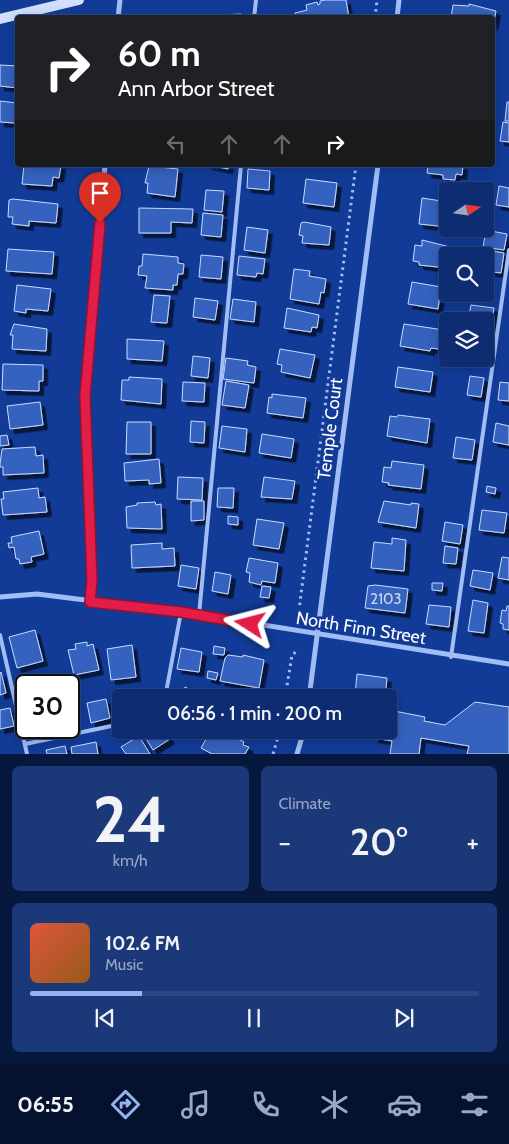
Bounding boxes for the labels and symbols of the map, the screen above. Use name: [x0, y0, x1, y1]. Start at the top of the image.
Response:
pin: [79, 172, 121, 223]
north arrow: [439, 182, 494, 238]
street label: Temple Court: [313, 377, 347, 481]
house number: 2103: [370, 590, 402, 608]
position arrow: [223, 597, 275, 649]
street label: North Finn Street: [294, 607, 428, 649]
speed limit sign: 30: [15, 674, 80, 739]

